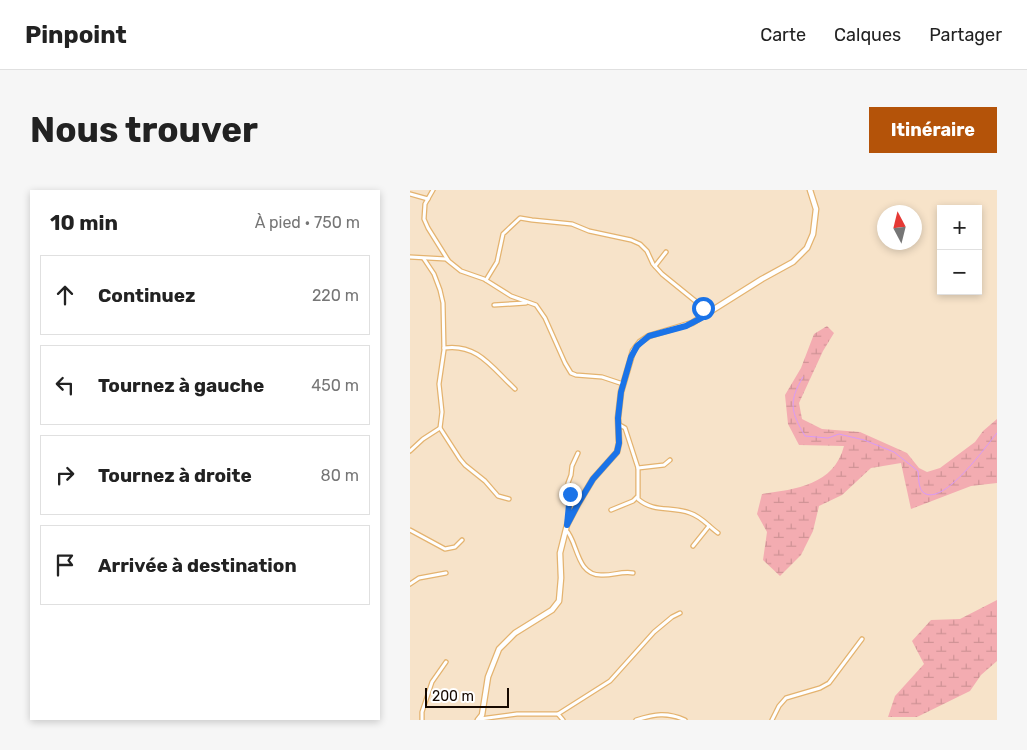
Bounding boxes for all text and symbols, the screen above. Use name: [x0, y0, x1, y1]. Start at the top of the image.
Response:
text: Pinpoint: [25, 21, 127, 49]
text: Carte: [760, 24, 806, 46]
text: Calques: [834, 24, 901, 46]
text: Partager: [929, 24, 1002, 46]
button: Itinéraire: [869, 107, 997, 153]
text: Nous trouver: [30, 109, 258, 151]
north arrow: [877, 205, 922, 250]
map controls: [937, 205, 982, 295]
button: +: [937, 205, 982, 250]
text: 10 min: [50, 210, 118, 235]
text: À pied · 750 m: [255, 213, 360, 232]
button: −: [937, 250, 982, 295]
icon: ahead: [51, 281, 79, 309]
text: Continuez: [98, 284, 196, 307]
text: 220 m: [312, 286, 359, 305]
route start: [692, 297, 715, 320]
icon: left: [51, 371, 79, 399]
text: Tournez à gauche: [98, 374, 264, 397]
text: 450 m: [311, 376, 359, 395]
icon: right: [51, 461, 79, 489]
text: Tournez à droite: [98, 464, 252, 487]
text: 80 m: [321, 466, 359, 485]
route end: [559, 483, 582, 506]
icon: arrive: [51, 551, 79, 579]
text: Arrivée à destination: [98, 554, 297, 577]
scale bar: [425, 685, 509, 708]
text: 200 m: [432, 688, 474, 705]

